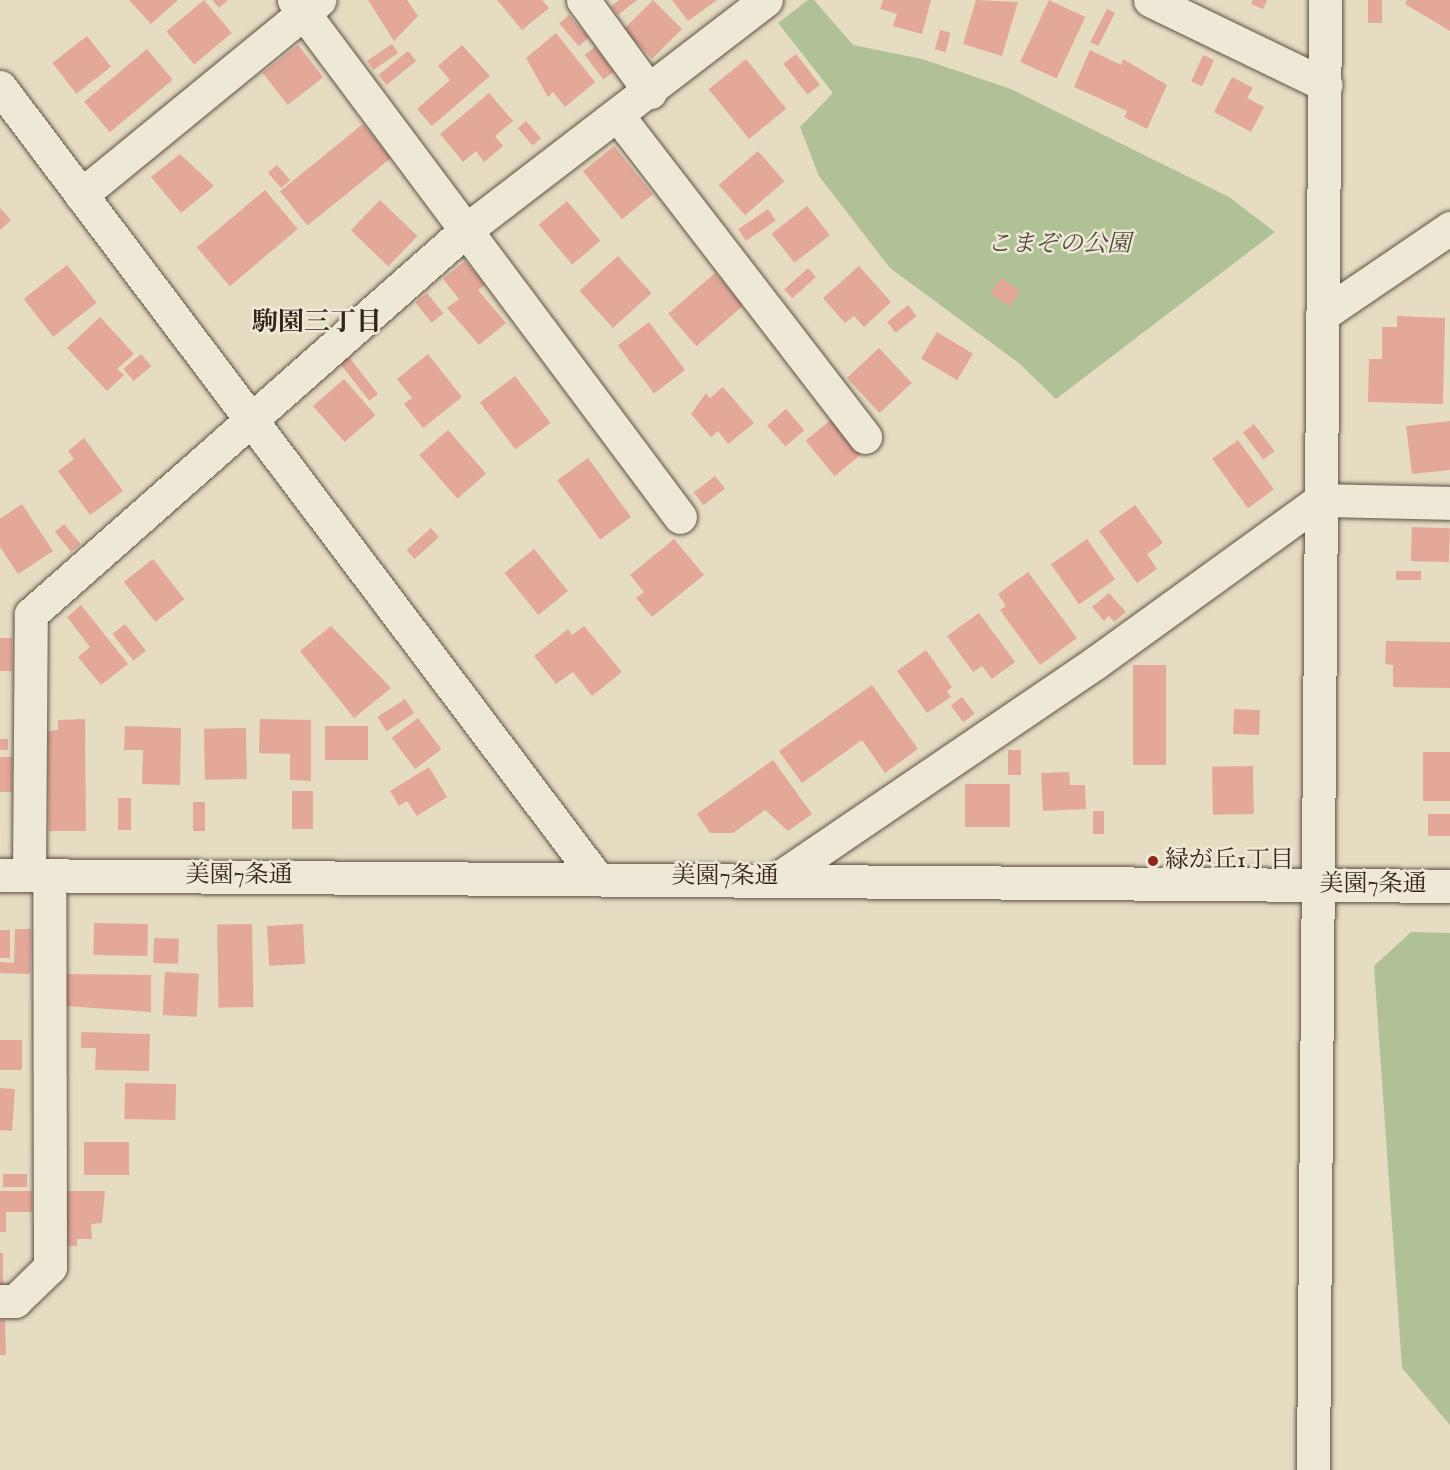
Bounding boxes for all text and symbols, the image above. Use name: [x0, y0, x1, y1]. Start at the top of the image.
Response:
park label: こまぞの公園: [987, 231, 1131, 259]
district label: 駒園三丁目: [252, 307, 382, 339]
place label: 緑が丘1丁目: [1165, 847, 1294, 875]
marker: 緑が丘1丁目: [1146, 854, 1160, 868]
street label: 美園7条通: [185, 862, 293, 890]
street label: 美園7条通: [671, 863, 779, 891]
street label: 美園7条通: [1319, 871, 1427, 899]

